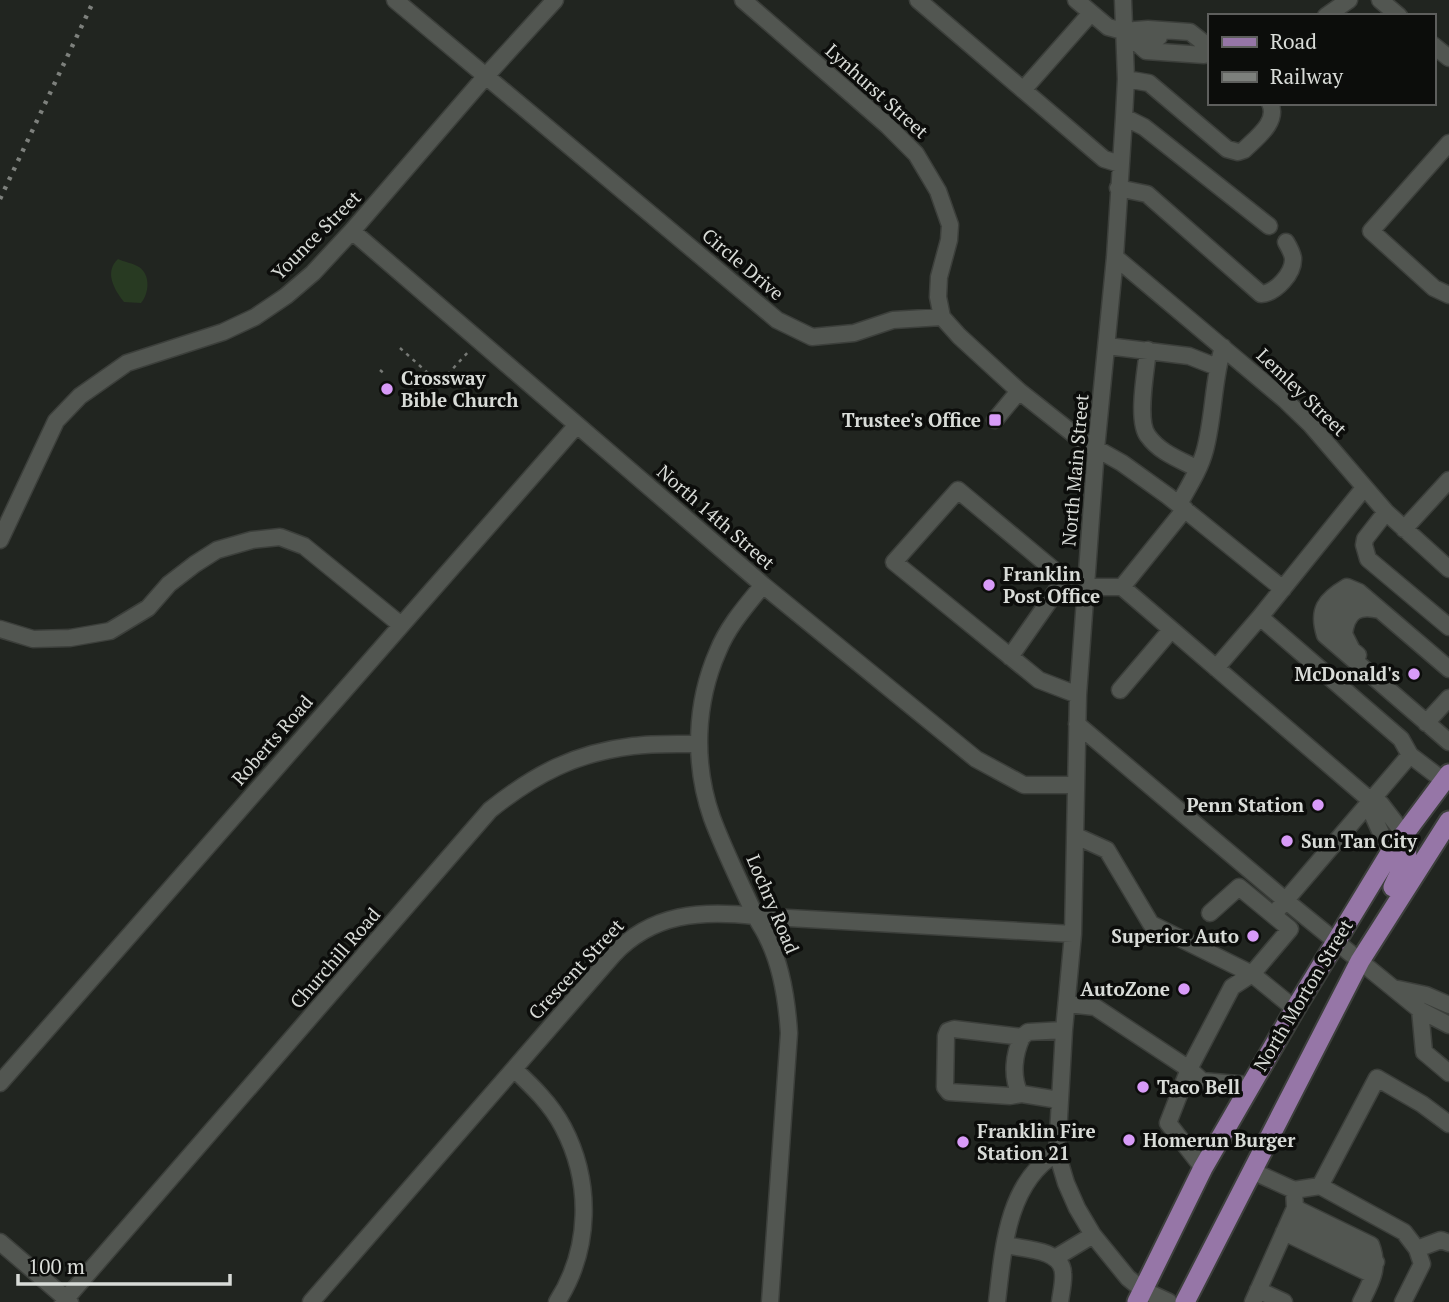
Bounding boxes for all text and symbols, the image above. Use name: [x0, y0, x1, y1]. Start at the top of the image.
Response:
legend: [1208, 14, 1435, 105]
text: Road: [1270, 27, 1317, 55]
street label: Lynhurst Street: [821, 38, 934, 144]
text: Railway: [1270, 62, 1344, 90]
street label: Younce Street: [266, 185, 366, 285]
street label: Circle Drive: [697, 222, 789, 305]
street label: Lemley Street: [1252, 342, 1353, 441]
place label: Crossway Bible Church: [401, 365, 518, 412]
marker: Crossway Bible Church: [379, 381, 395, 397]
street label: North Main Street: [1055, 393, 1094, 547]
place label: Trustee's Office: [842, 407, 981, 432]
marker: Trustee's Office: [987, 412, 1003, 428]
street label: North 14th Street: [652, 459, 780, 575]
place label: Franklin Post Office: [1003, 561, 1100, 608]
marker: Franklin Post Office: [981, 577, 997, 593]
place label: McDonald's: [1294, 661, 1400, 686]
marker: McDonald's: [1406, 666, 1422, 682]
street label: Roberts Road: [226, 689, 318, 790]
place label: Penn Station: [1186, 792, 1305, 817]
marker: Penn Station: [1310, 797, 1326, 813]
place label: Sun Tan City: [1301, 828, 1418, 853]
marker: Sun Tan City: [1279, 833, 1295, 849]
street label: Lochry Road: [741, 851, 806, 958]
street label: Churchill Road: [284, 902, 386, 1013]
street label: Crescent Street: [522, 913, 629, 1024]
street label: North Morton Street: [1247, 914, 1358, 1075]
place label: Superior Auto: [1111, 923, 1239, 948]
marker: Superior Auto: [1245, 928, 1261, 944]
place label: AutoZone: [1080, 976, 1170, 1001]
marker: AutoZone: [1176, 981, 1192, 997]
place label: Taco Bell: [1157, 1074, 1240, 1099]
marker: Taco Bell: [1135, 1079, 1151, 1095]
place label: Franklin Fire Station 21: [977, 1118, 1096, 1165]
place label: Homerun Burger: [1143, 1127, 1296, 1152]
marker: Homerun Burger: [1121, 1132, 1137, 1148]
marker: Franklin Fire Station 21: [955, 1134, 971, 1150]
scale bar: [18, 1242, 229, 1286]
text: 100 m: [28, 1252, 85, 1280]

